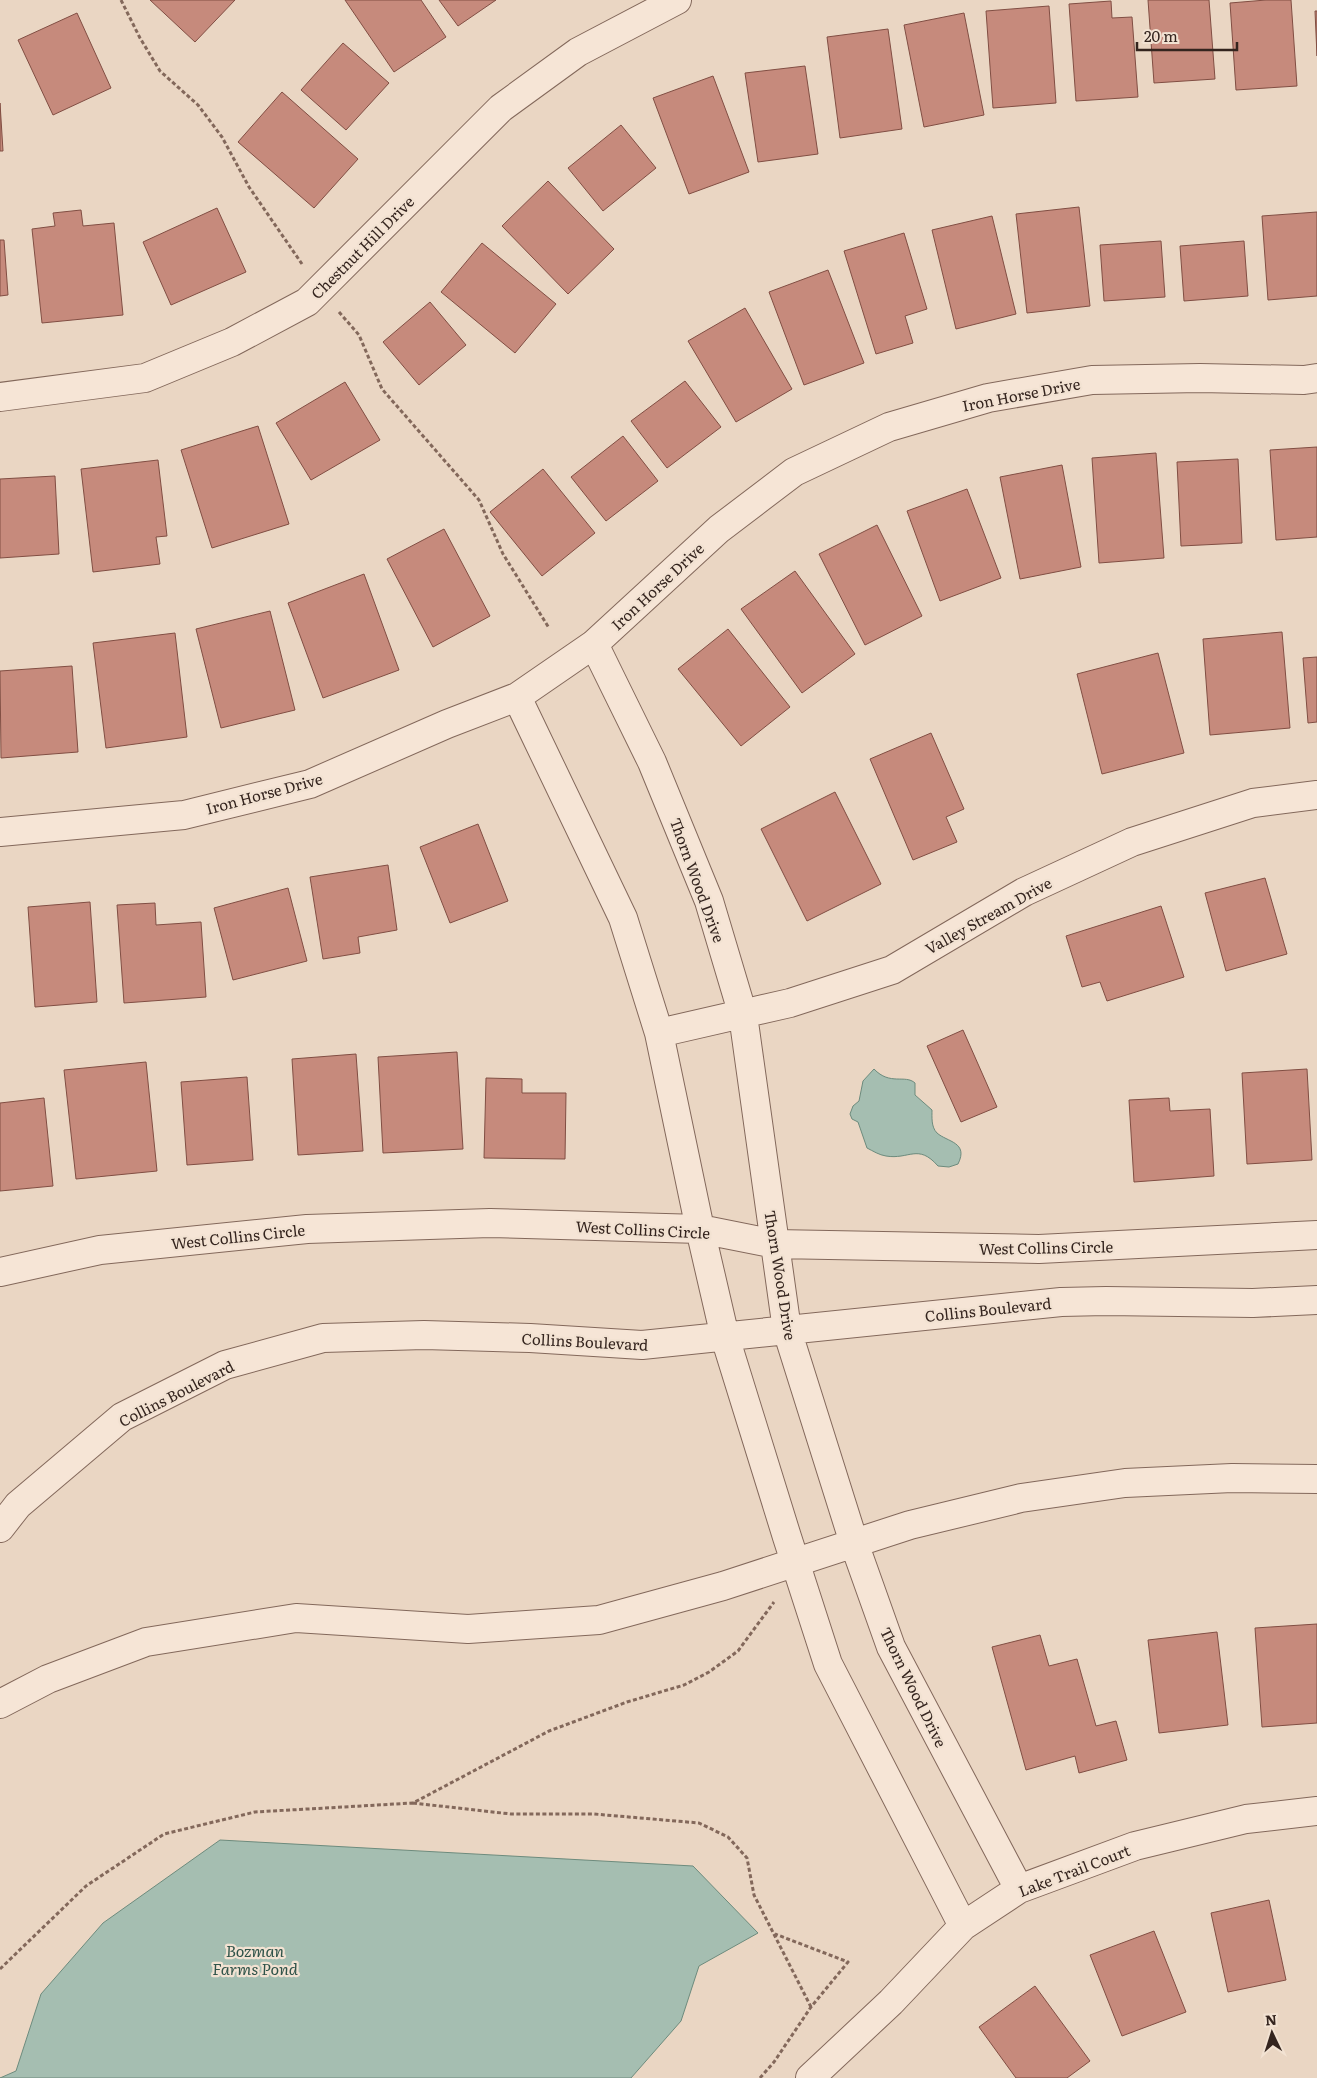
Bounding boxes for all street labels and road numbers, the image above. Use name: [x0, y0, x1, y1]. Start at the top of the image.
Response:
street label: Chestnut Hill Drive: [305, 190, 419, 304]
street label: Iron Horse Drive: [960, 371, 1082, 417]
street label: Iron Horse Drive: [605, 537, 709, 635]
street label: Iron Horse Drive: [203, 766, 325, 820]
street label: Thorn Wood Drive: [665, 814, 731, 946]
street label: Valley Stream Drive: [921, 871, 1056, 959]
street label: Thorn Wood Drive: [759, 1208, 803, 1342]
street label: West Collins Circle: [575, 1214, 711, 1244]
street label: West Collins Circle: [170, 1218, 306, 1254]
street label: West Collins Circle: [979, 1234, 1114, 1260]
street label: Collins Boulevard: [924, 1291, 1052, 1327]
street label: Collins Boulevard: [521, 1326, 649, 1356]
street label: Collins Boulevard: [114, 1354, 238, 1432]
street label: Thorn Wood Drive: [875, 1623, 953, 1751]
street label: Lake Trail Court: [1015, 1838, 1133, 1902]

